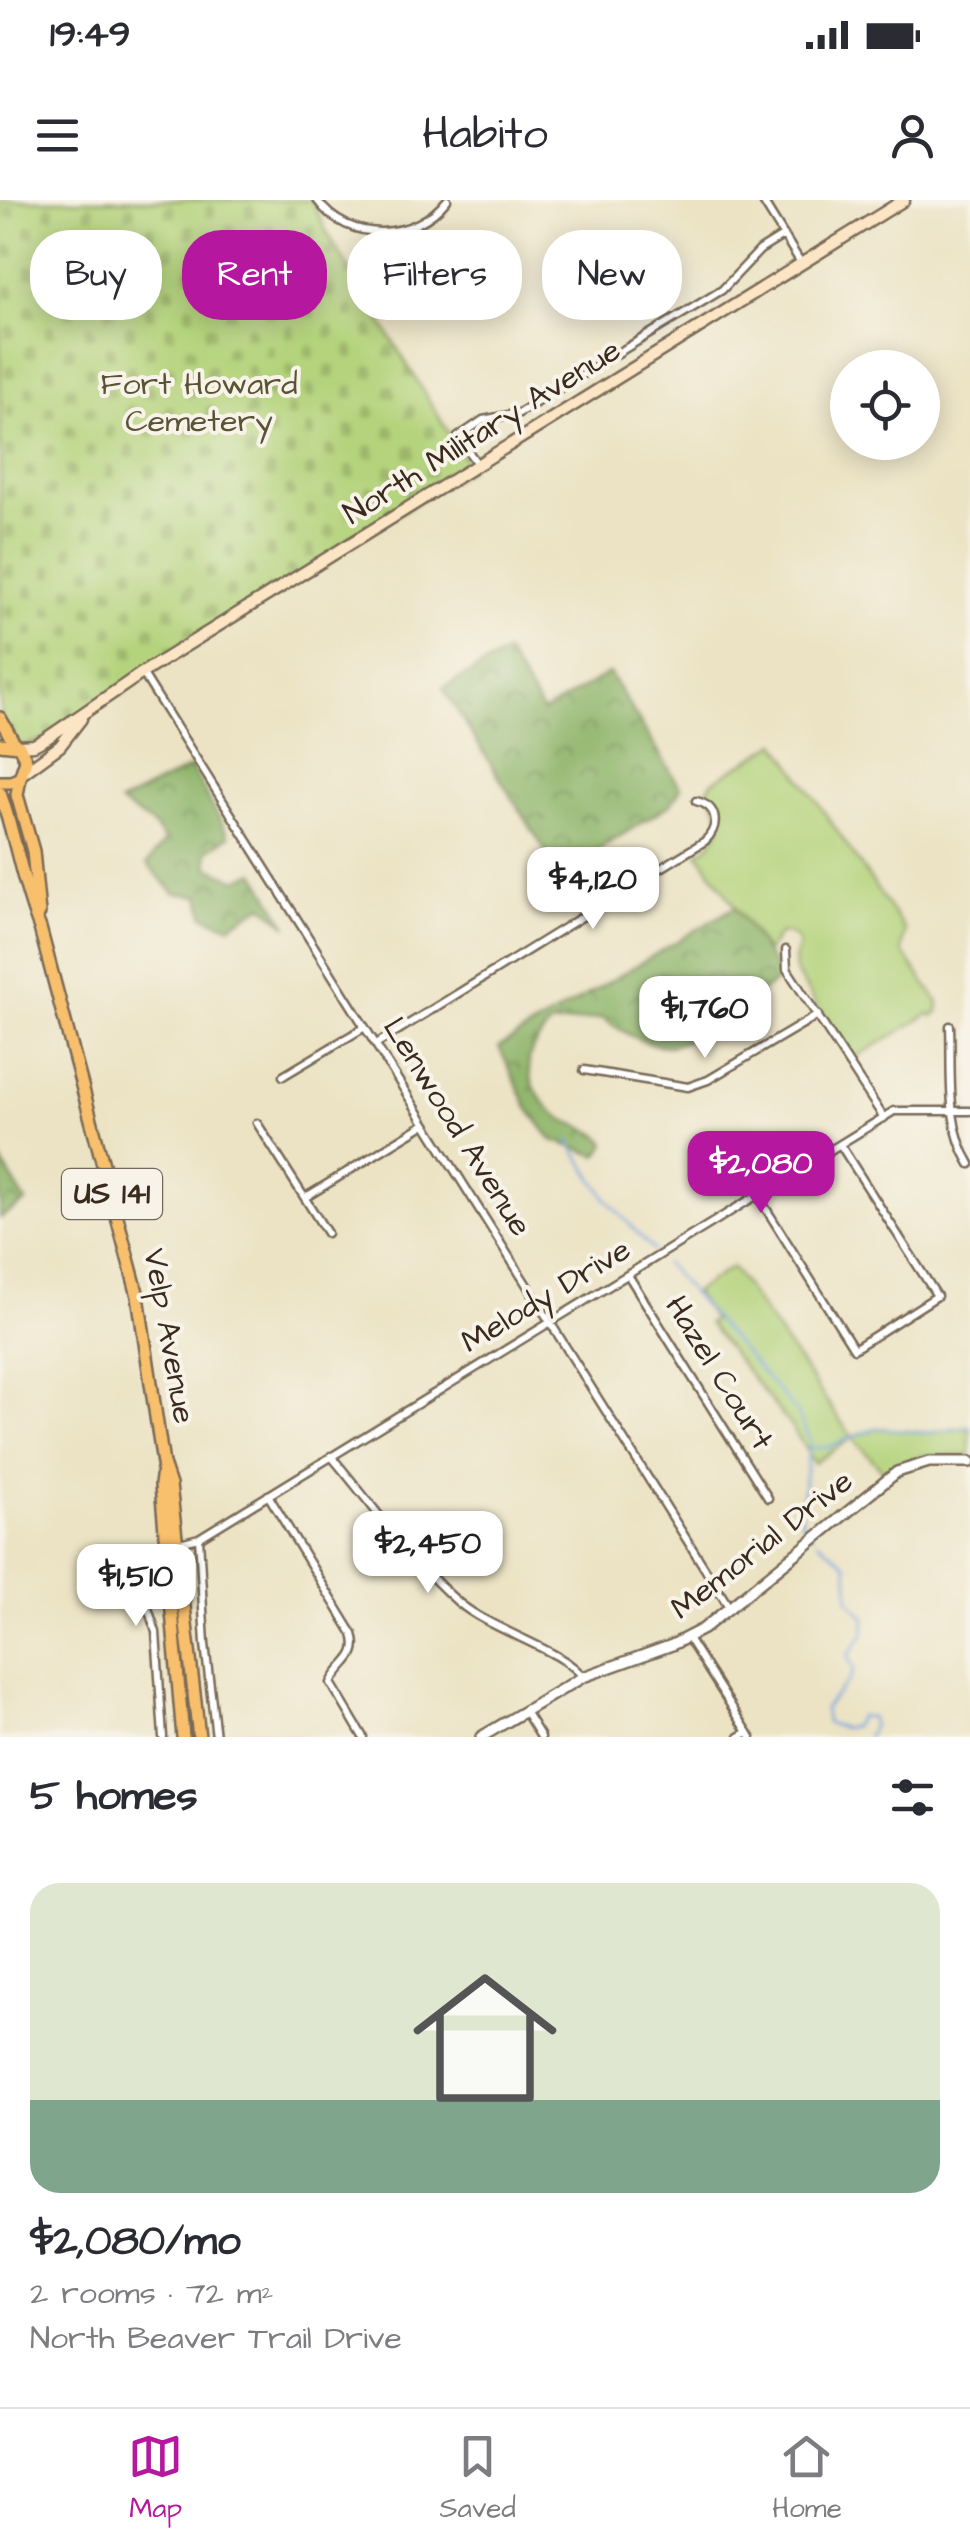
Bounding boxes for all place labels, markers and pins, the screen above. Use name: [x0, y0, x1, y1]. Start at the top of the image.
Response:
pin: $4,120: [512, 847, 674, 932]
pin: $1,760: [624, 976, 786, 1061]
pin: $2,080: [680, 1131, 842, 1216]
pin: $2,450: [347, 1511, 509, 1596]
pin: $1,510: [55, 1544, 217, 1629]

